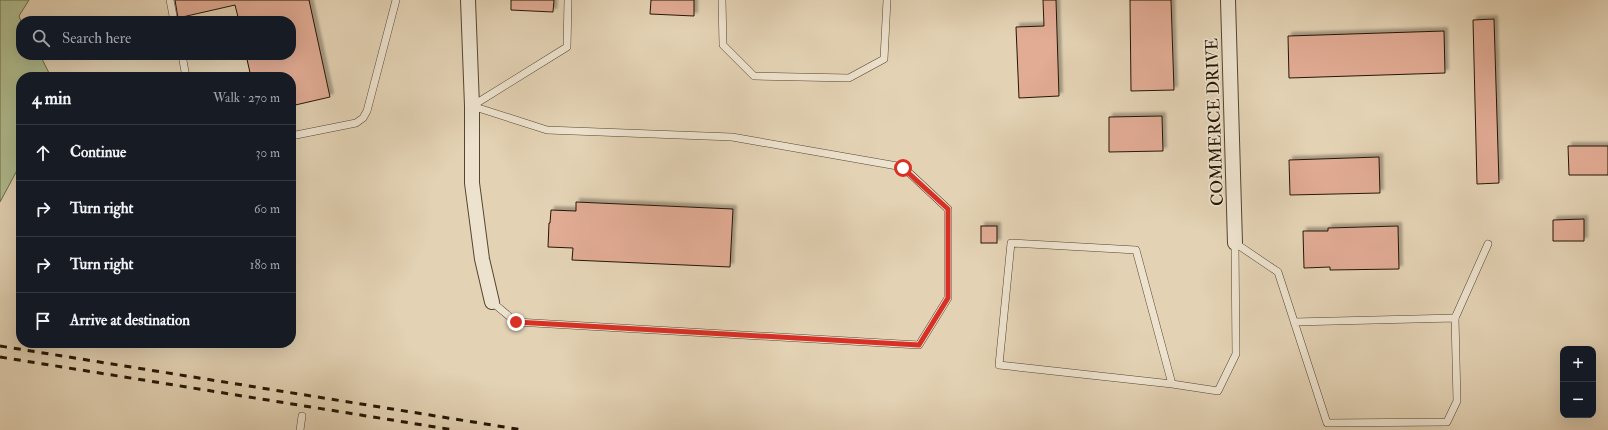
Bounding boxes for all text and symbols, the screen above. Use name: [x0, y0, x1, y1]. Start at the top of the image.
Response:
search box: [16, 16, 296, 60]
icon: search: [30, 27, 52, 49]
text: Search here: [62, 29, 131, 48]
street label: COMMERCE DRIVE: [1201, 38, 1228, 206]
text: 4 min: [32, 88, 71, 109]
text: Walk · 270 m: [213, 90, 280, 106]
icon: ahead: [32, 142, 54, 164]
text: Continue: [70, 143, 126, 162]
text: 30 m: [256, 145, 280, 161]
route start: [894, 159, 912, 177]
icon: right: [32, 198, 54, 220]
text: Turn right: [70, 199, 133, 218]
text: 60 m: [254, 201, 280, 217]
icon: right: [32, 254, 54, 276]
text: Turn right: [70, 255, 133, 274]
text: 180 m: [250, 257, 280, 273]
icon: arrive: [32, 310, 54, 332]
text: Arrive at destination: [70, 311, 190, 330]
route end: [507, 313, 525, 331]
map controls: [1560, 346, 1596, 418]
button: +: [1560, 346, 1596, 382]
button: −: [1560, 382, 1596, 418]

